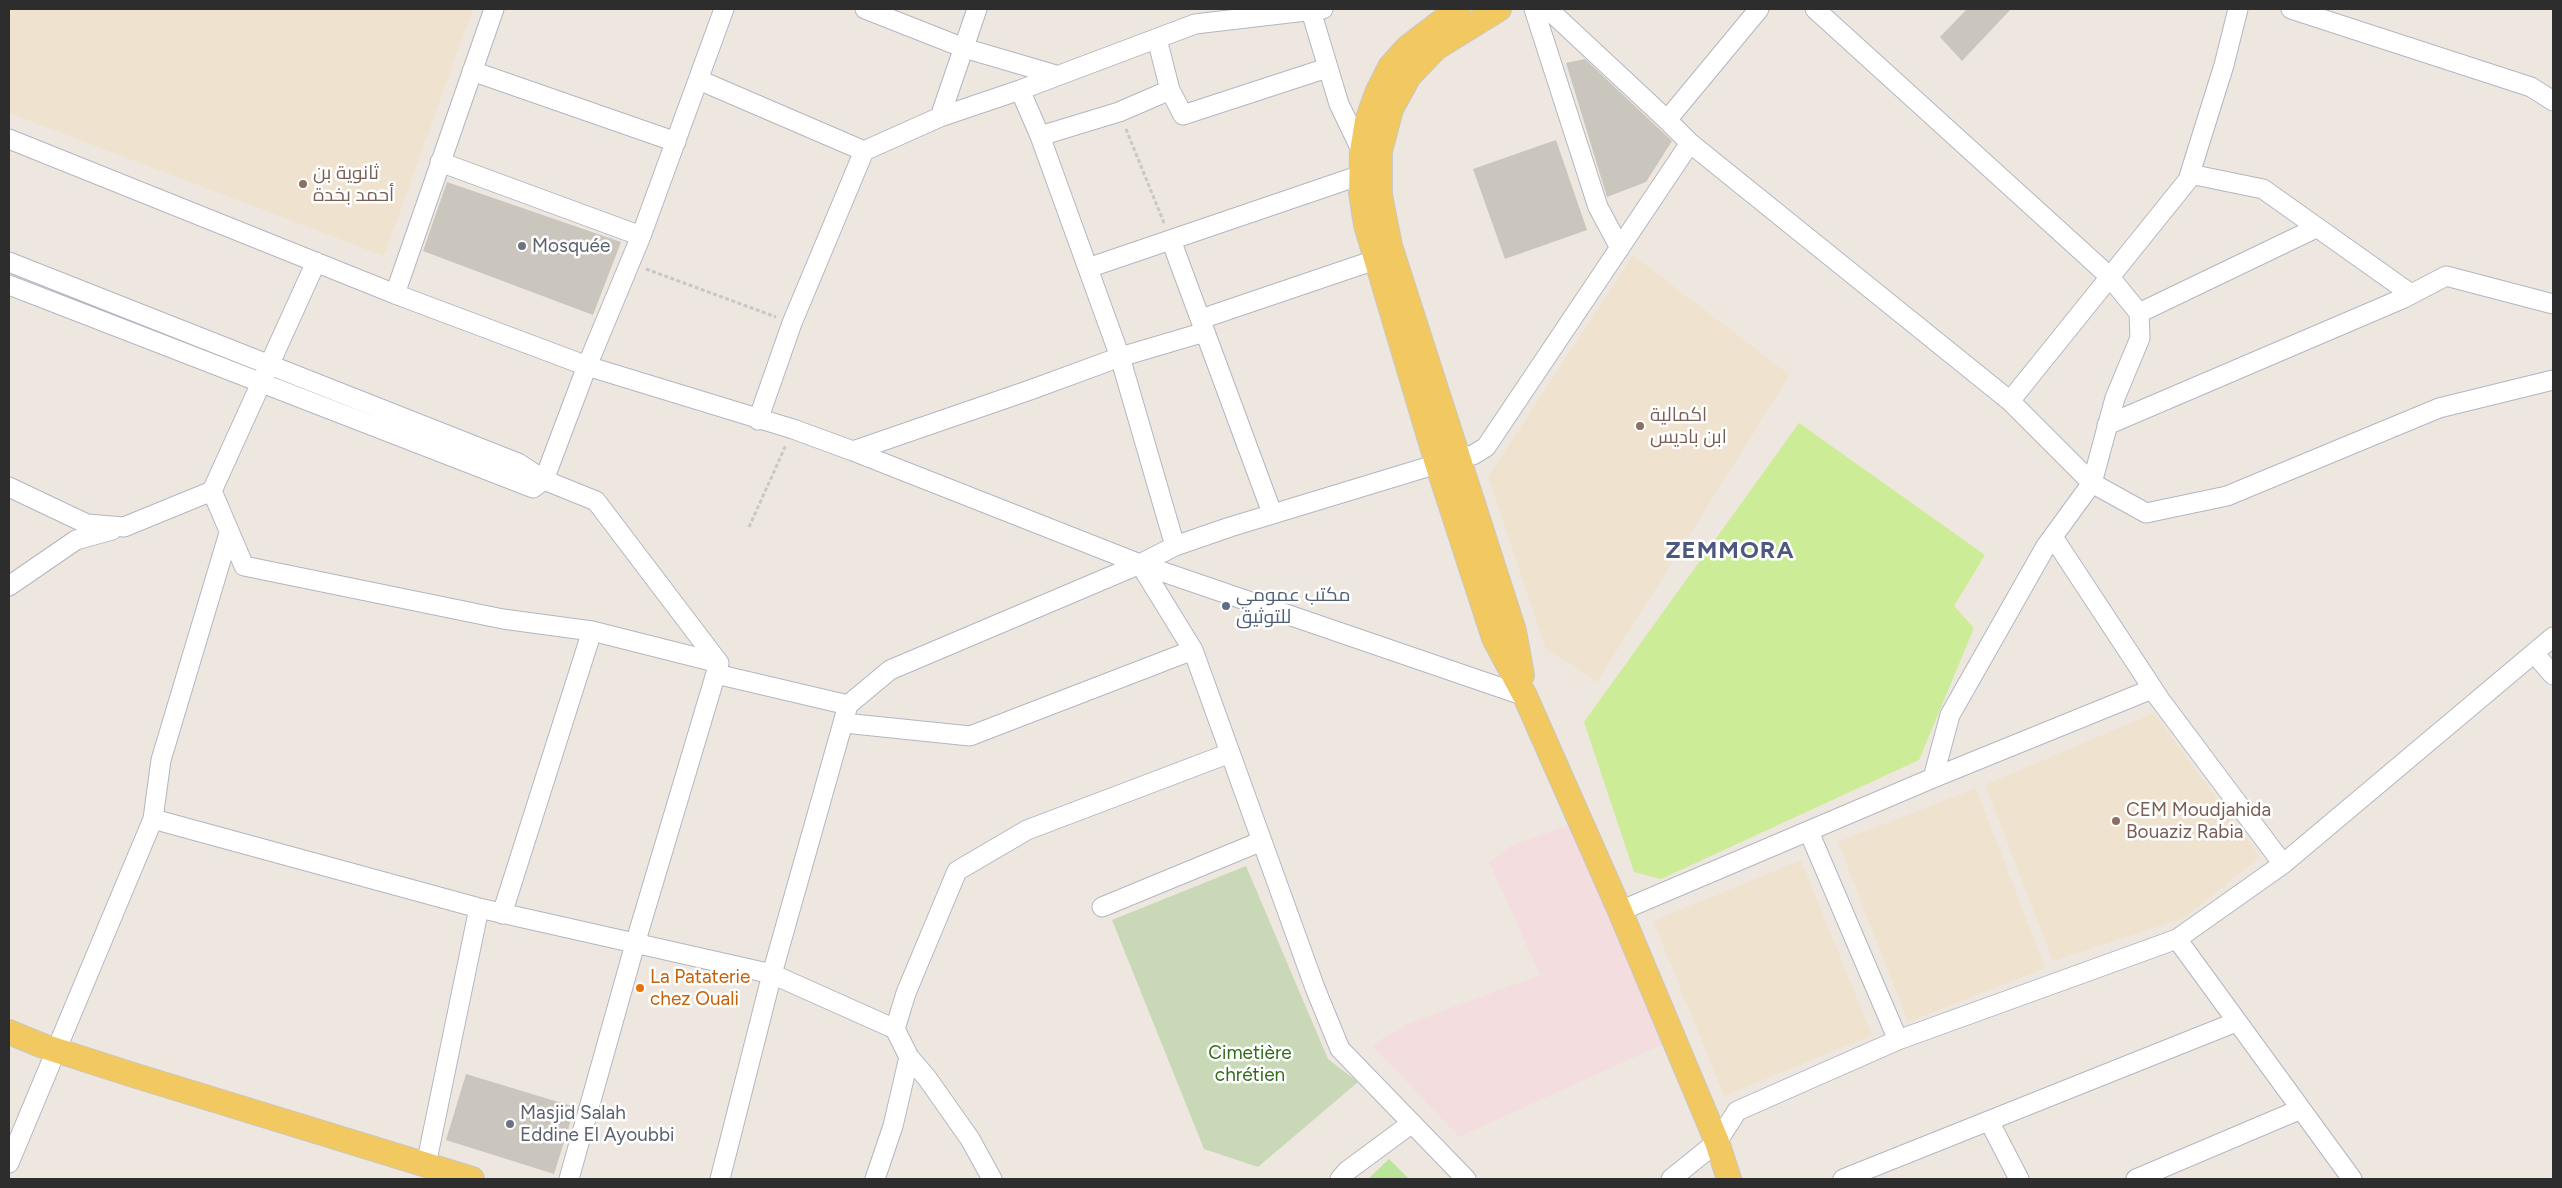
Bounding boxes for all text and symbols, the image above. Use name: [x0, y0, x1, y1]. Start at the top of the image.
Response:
place label: ثانوية بن أحمد بخدة: [313, 162, 394, 206]
marker: ثانوية بن أحمد بخدة: [297, 178, 309, 190]
place label: Mosquée: [532, 235, 610, 257]
marker: Mosquée: [516, 240, 528, 252]
place label: اكمالية ابن باديس: [1650, 404, 1727, 448]
marker: اكمالية ابن باديس: [1634, 420, 1646, 432]
district label: ZEMMORA: [1665, 537, 1795, 565]
place label: مكتب عمومي للتوثيق: [1236, 584, 1351, 628]
marker: مكتب عمومي للتوثيق: [1220, 600, 1232, 612]
place label: CEM Moudjahida Bouaziz Rabia: [2126, 799, 2271, 843]
marker: CEM Moudjahida Bouaziz Rabia: [2110, 815, 2122, 827]
place label: La Pataterie chez Ouali: [650, 966, 750, 1010]
marker: La Pataterie chez Ouali: [634, 982, 646, 994]
park label: Cimetière chrétien: [1208, 1042, 1292, 1086]
place label: Masjid Salah Eddine El Ayoubbi: [520, 1102, 674, 1146]
marker: Masjid Salah Eddine El Ayoubbi: [504, 1118, 516, 1130]

